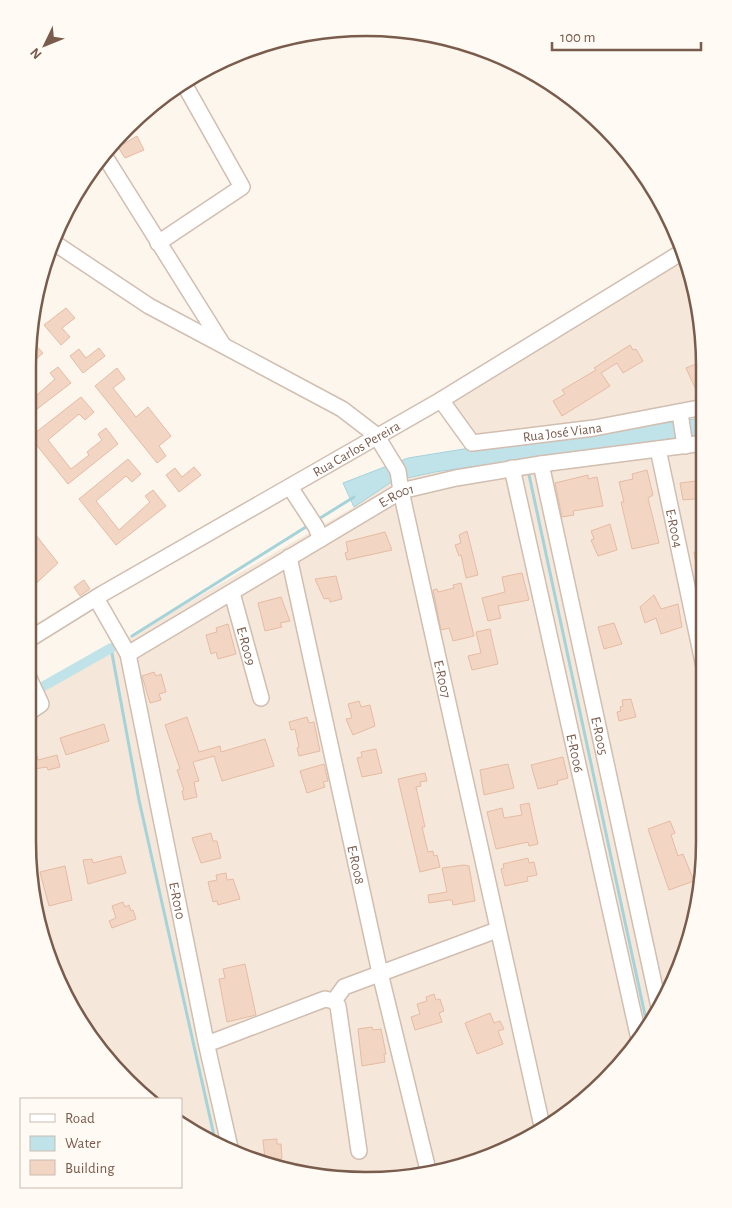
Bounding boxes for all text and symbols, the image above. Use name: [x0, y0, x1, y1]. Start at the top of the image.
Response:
north arrow: [20, 20, 70, 70]
scale bar: [552, 20, 701, 52]
text: 100 m: [560, 30, 595, 45]
text: N: [28, 45, 45, 62]
street label: Rua Carlos Pereira: [311, 419, 403, 480]
street label: Rua José Viana: [522, 421, 604, 445]
street label: E-R001: [377, 482, 415, 511]
street label: E-R004: [663, 508, 685, 550]
street label: E-R009: [234, 625, 258, 667]
street label: E-R007: [431, 659, 453, 700]
street label: E-R005: [588, 715, 610, 756]
street label: E-R006: [563, 732, 586, 774]
street label: E-R008: [344, 844, 366, 886]
street label: E-R010: [166, 881, 187, 921]
legend: [20, 1098, 182, 1188]
text: Road: [65, 1111, 95, 1126]
text: Water: [65, 1136, 101, 1151]
text: Building: [65, 1161, 115, 1176]

